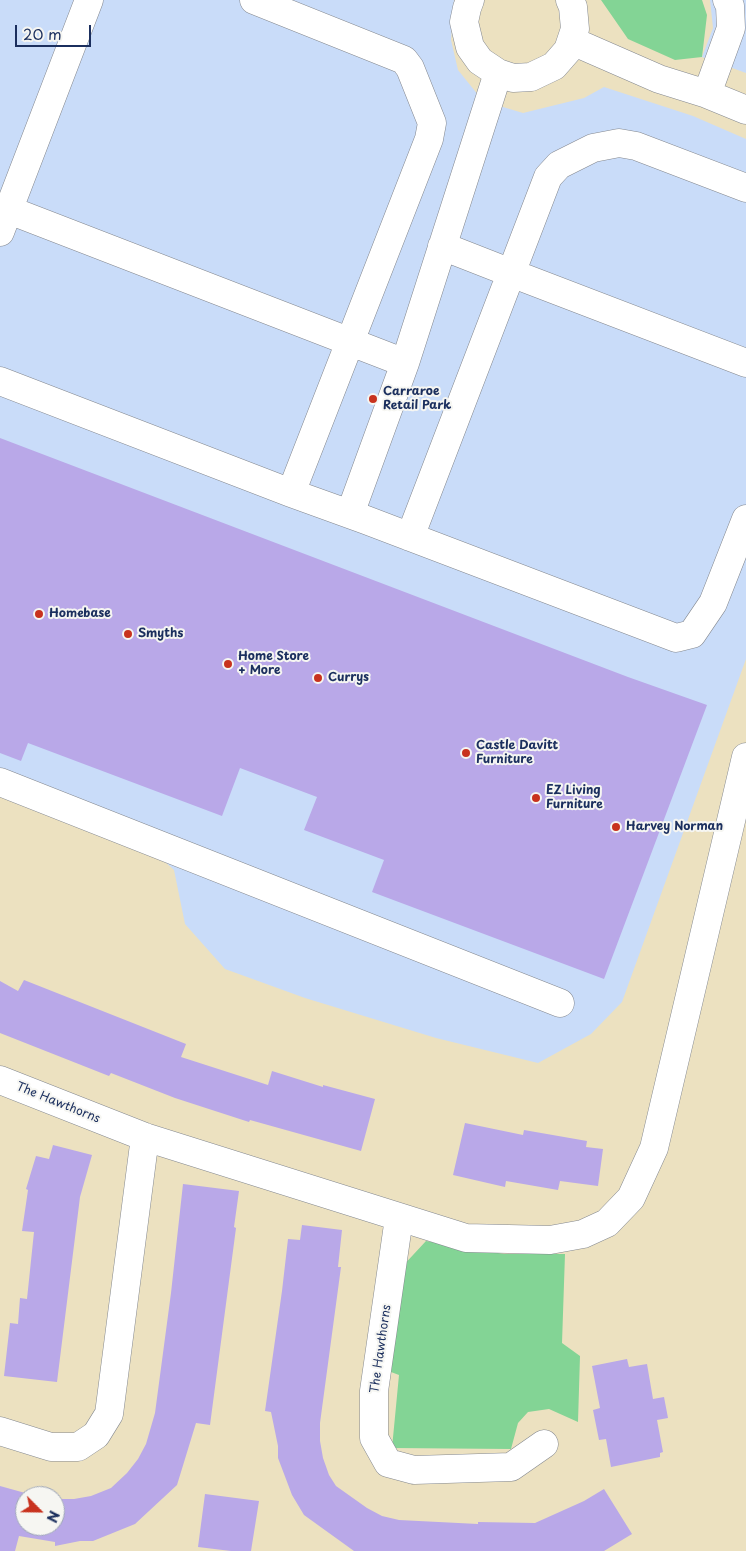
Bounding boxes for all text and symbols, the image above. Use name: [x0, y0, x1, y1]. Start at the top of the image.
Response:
scale bar: [18, 15, 94, 47]
text: 20 m: [23, 22, 62, 45]
place label: Carraroe Retail Park: [383, 385, 451, 413]
marker: Carraroe Retail Park: [367, 393, 379, 405]
place label: Homebase: [49, 607, 111, 621]
marker: Homebase: [33, 608, 45, 620]
place label: Smyths: [138, 627, 183, 641]
marker: Smyths: [122, 628, 134, 640]
place label: Home Store + More: [238, 650, 309, 678]
marker: Home Store + More: [222, 658, 234, 670]
place label: Currys: [328, 671, 369, 685]
marker: Currys: [312, 672, 324, 684]
place label: Castle Davitt Furniture: [476, 739, 558, 767]
marker: Castle Davitt Furniture: [460, 747, 472, 759]
place label: EZ Living Furniture: [546, 784, 603, 812]
marker: EZ Living Furniture: [530, 792, 542, 804]
place label: Harvey Norman: [626, 820, 723, 834]
marker: Harvey Norman: [610, 821, 622, 833]
street label: The Hawthorns: [14, 1080, 102, 1126]
street label: The Hawthorns: [368, 1304, 394, 1394]
north arrow: [15, 1486, 65, 1536]
text: N: [42, 1507, 65, 1526]

